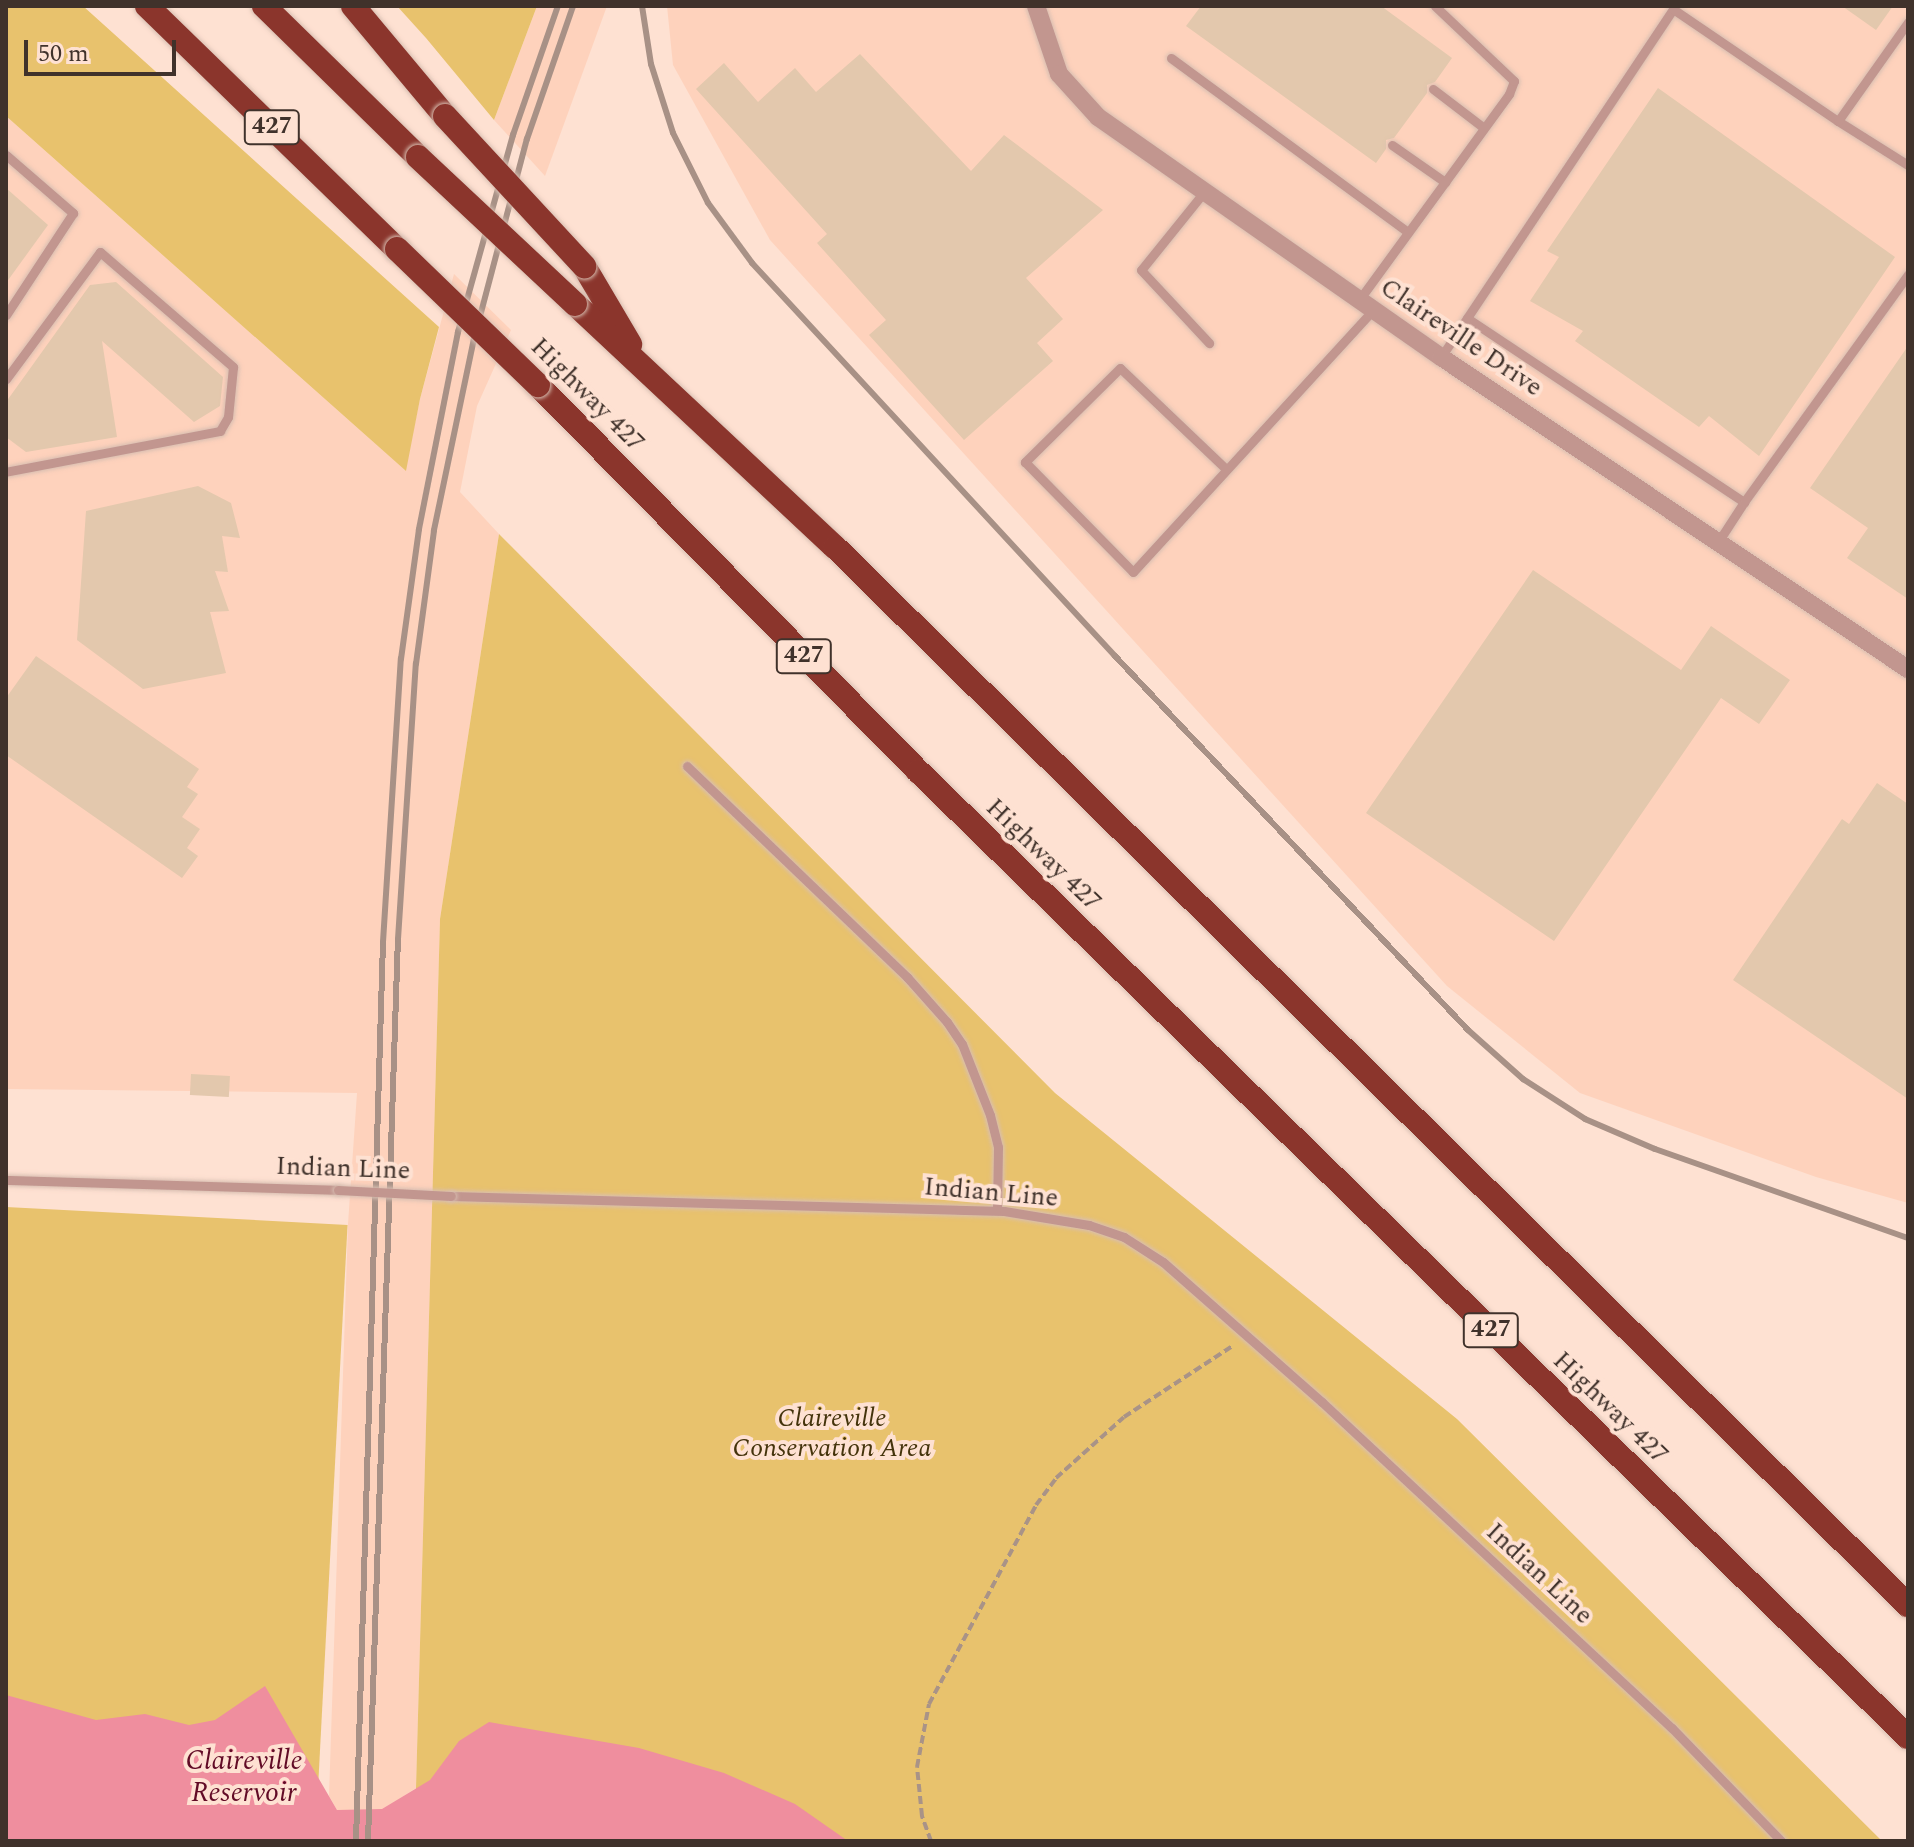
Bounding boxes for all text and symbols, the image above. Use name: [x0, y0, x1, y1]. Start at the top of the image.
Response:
scale bar: [28, 24, 180, 74]
text: 50 m: [38, 36, 89, 72]
road number: 427: [242, 107, 302, 147]
street label: Claireville Drive: [1374, 272, 1548, 404]
street label: Highway 427: [524, 332, 650, 458]
road number: 427: [774, 636, 834, 676]
street label: Highway 427: [979, 792, 1107, 918]
street label: Indian Line: [275, 1151, 411, 1187]
street label: Indian Line: [923, 1172, 1059, 1214]
road number: 427: [1461, 1310, 1521, 1350]
street label: Highway 427: [1546, 1345, 1674, 1471]
park label: Claireville Conservation Area: [733, 1403, 931, 1464]
street label: Indian Line: [1479, 1517, 1599, 1631]
water label: Claireville Reservoir: [185, 1744, 303, 1810]

